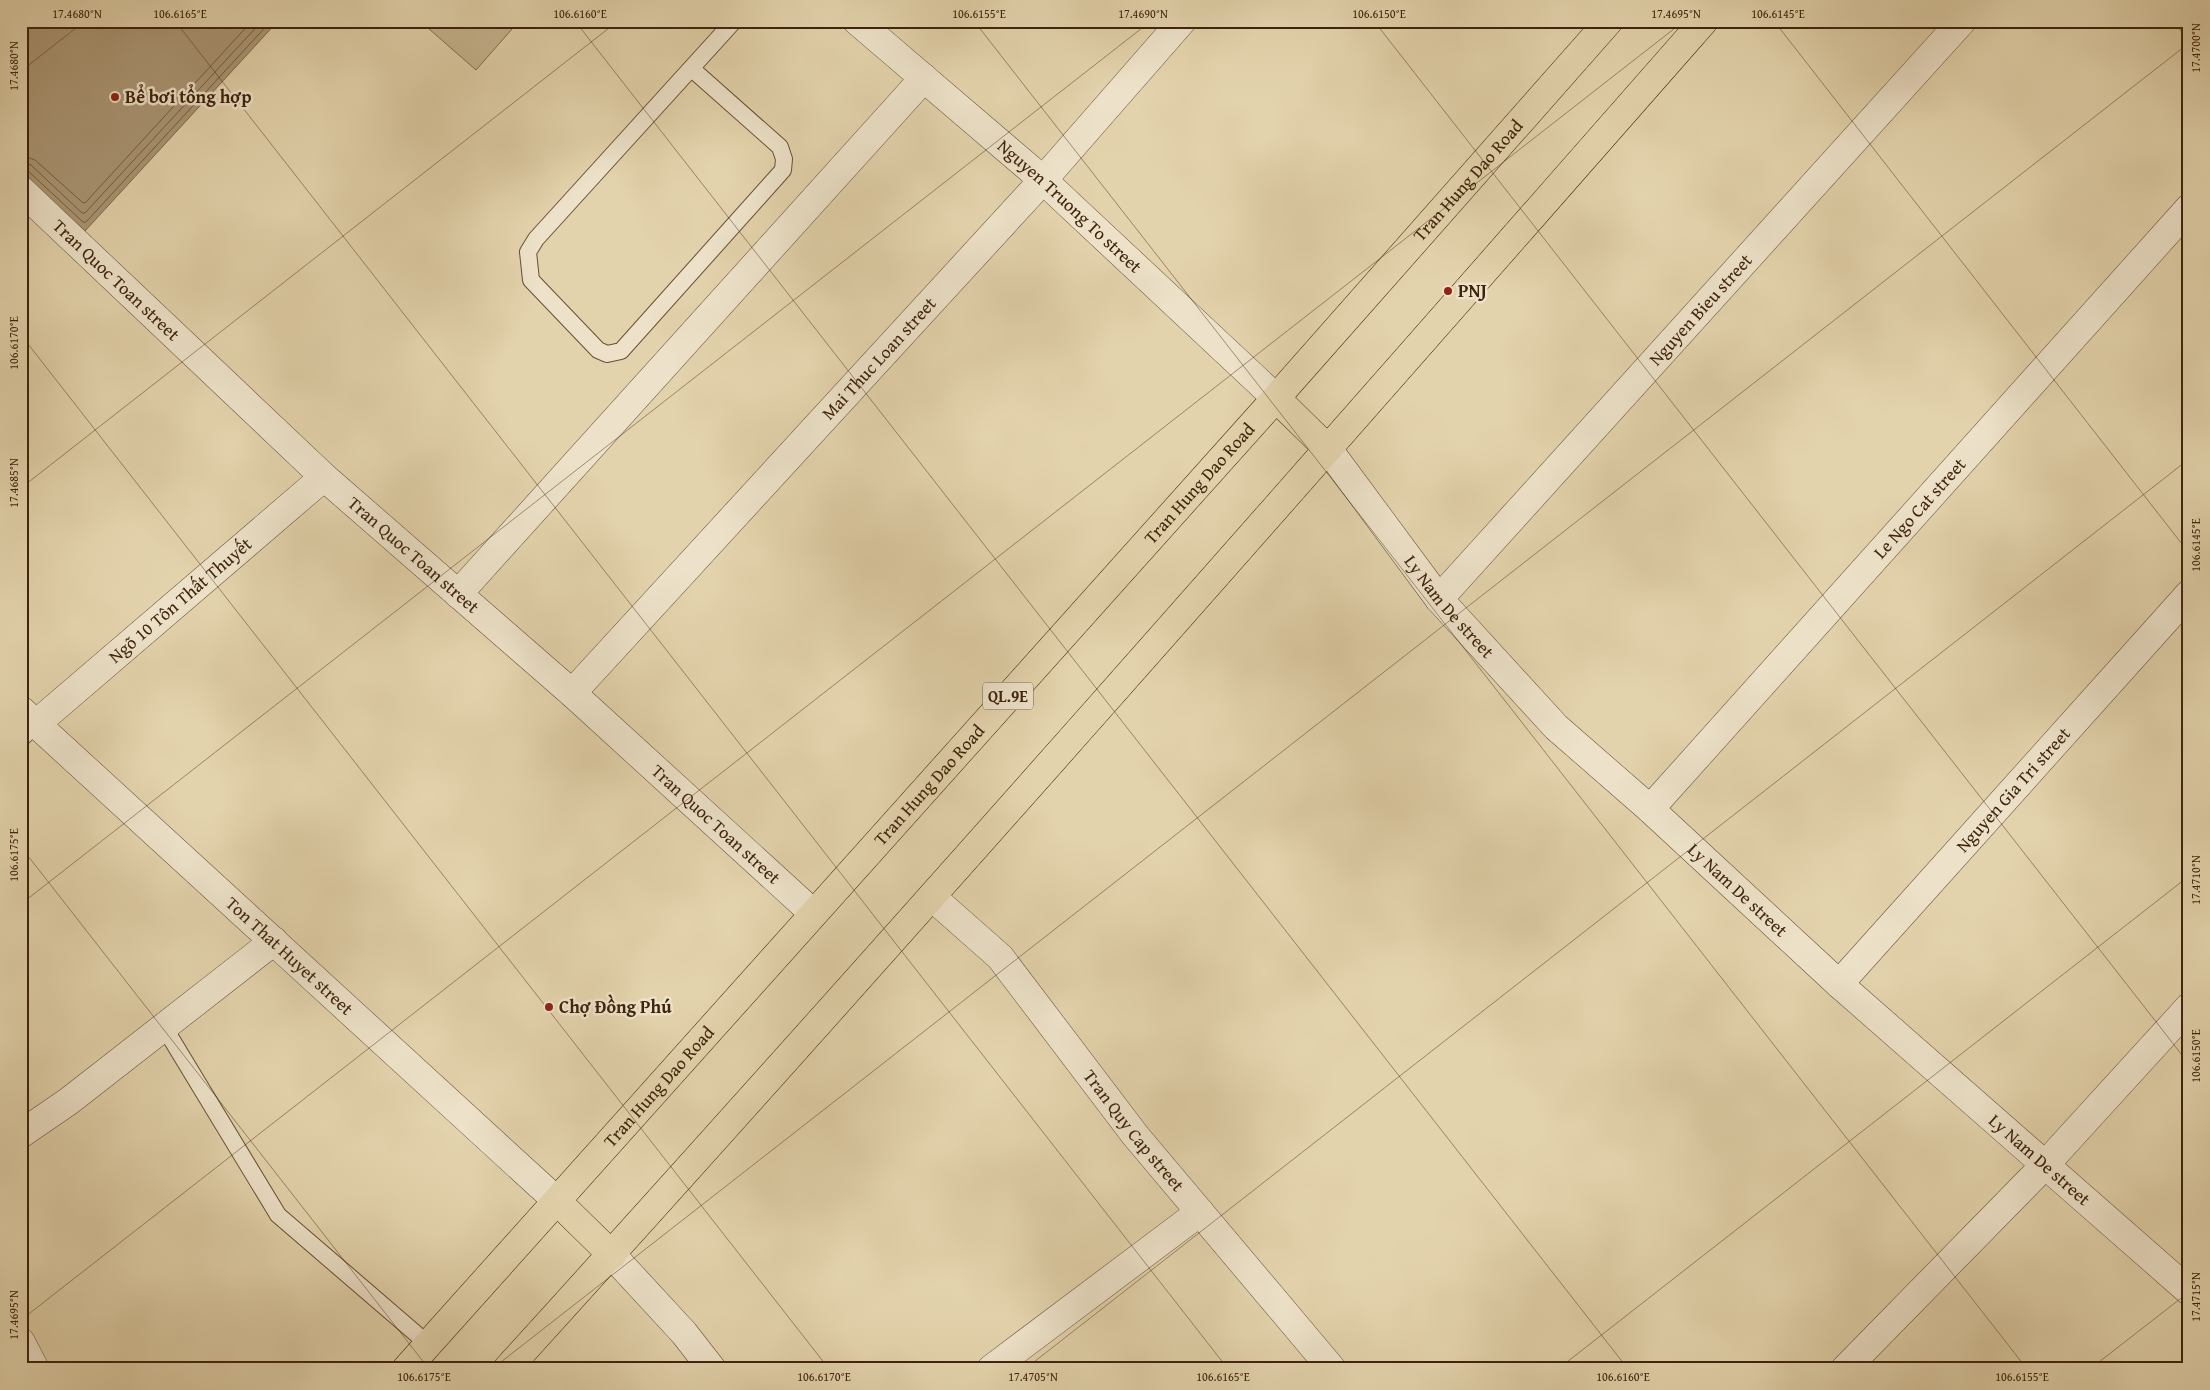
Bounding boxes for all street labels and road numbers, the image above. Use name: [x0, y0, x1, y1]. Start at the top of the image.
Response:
street label: Tran Hung Dao Road: [1406, 113, 1529, 247]
street label: Nguyen Truong To street: [992, 133, 1149, 280]
street label: Tran Quoc Toan street: [47, 213, 187, 347]
street label: Nguyen Bieu street: [1642, 247, 1759, 372]
street label: Mai Thuc Loan street: [815, 290, 943, 426]
street label: Tran Hung Dao Road: [1137, 416, 1261, 550]
street label: Le Ngo Cat street: [1867, 451, 1972, 564]
street label: Tran Quoc Toan street: [342, 490, 486, 620]
street label: Ngõ 10 Tôn Thất Thuyết: [102, 530, 258, 669]
street label: Ly Nam De street: [1398, 549, 1501, 665]
road number: QL.9E: [983, 682, 1033, 709]
street label: Tran Hung Dao Road: [867, 718, 991, 851]
street label: Nguyen Gia Tri street: [1949, 720, 2077, 858]
street label: Tran Quoc Toan street: [645, 758, 787, 891]
street label: Ly Nam De street: [1682, 836, 1794, 943]
street label: Ton That Huyet street: [220, 890, 360, 1022]
street label: Tran Hung Dao Road: [597, 1019, 721, 1153]
street label: Tran Quy Cap street: [1077, 1064, 1192, 1198]
street label: Ly Nam De street: [1983, 1107, 2097, 1212]

